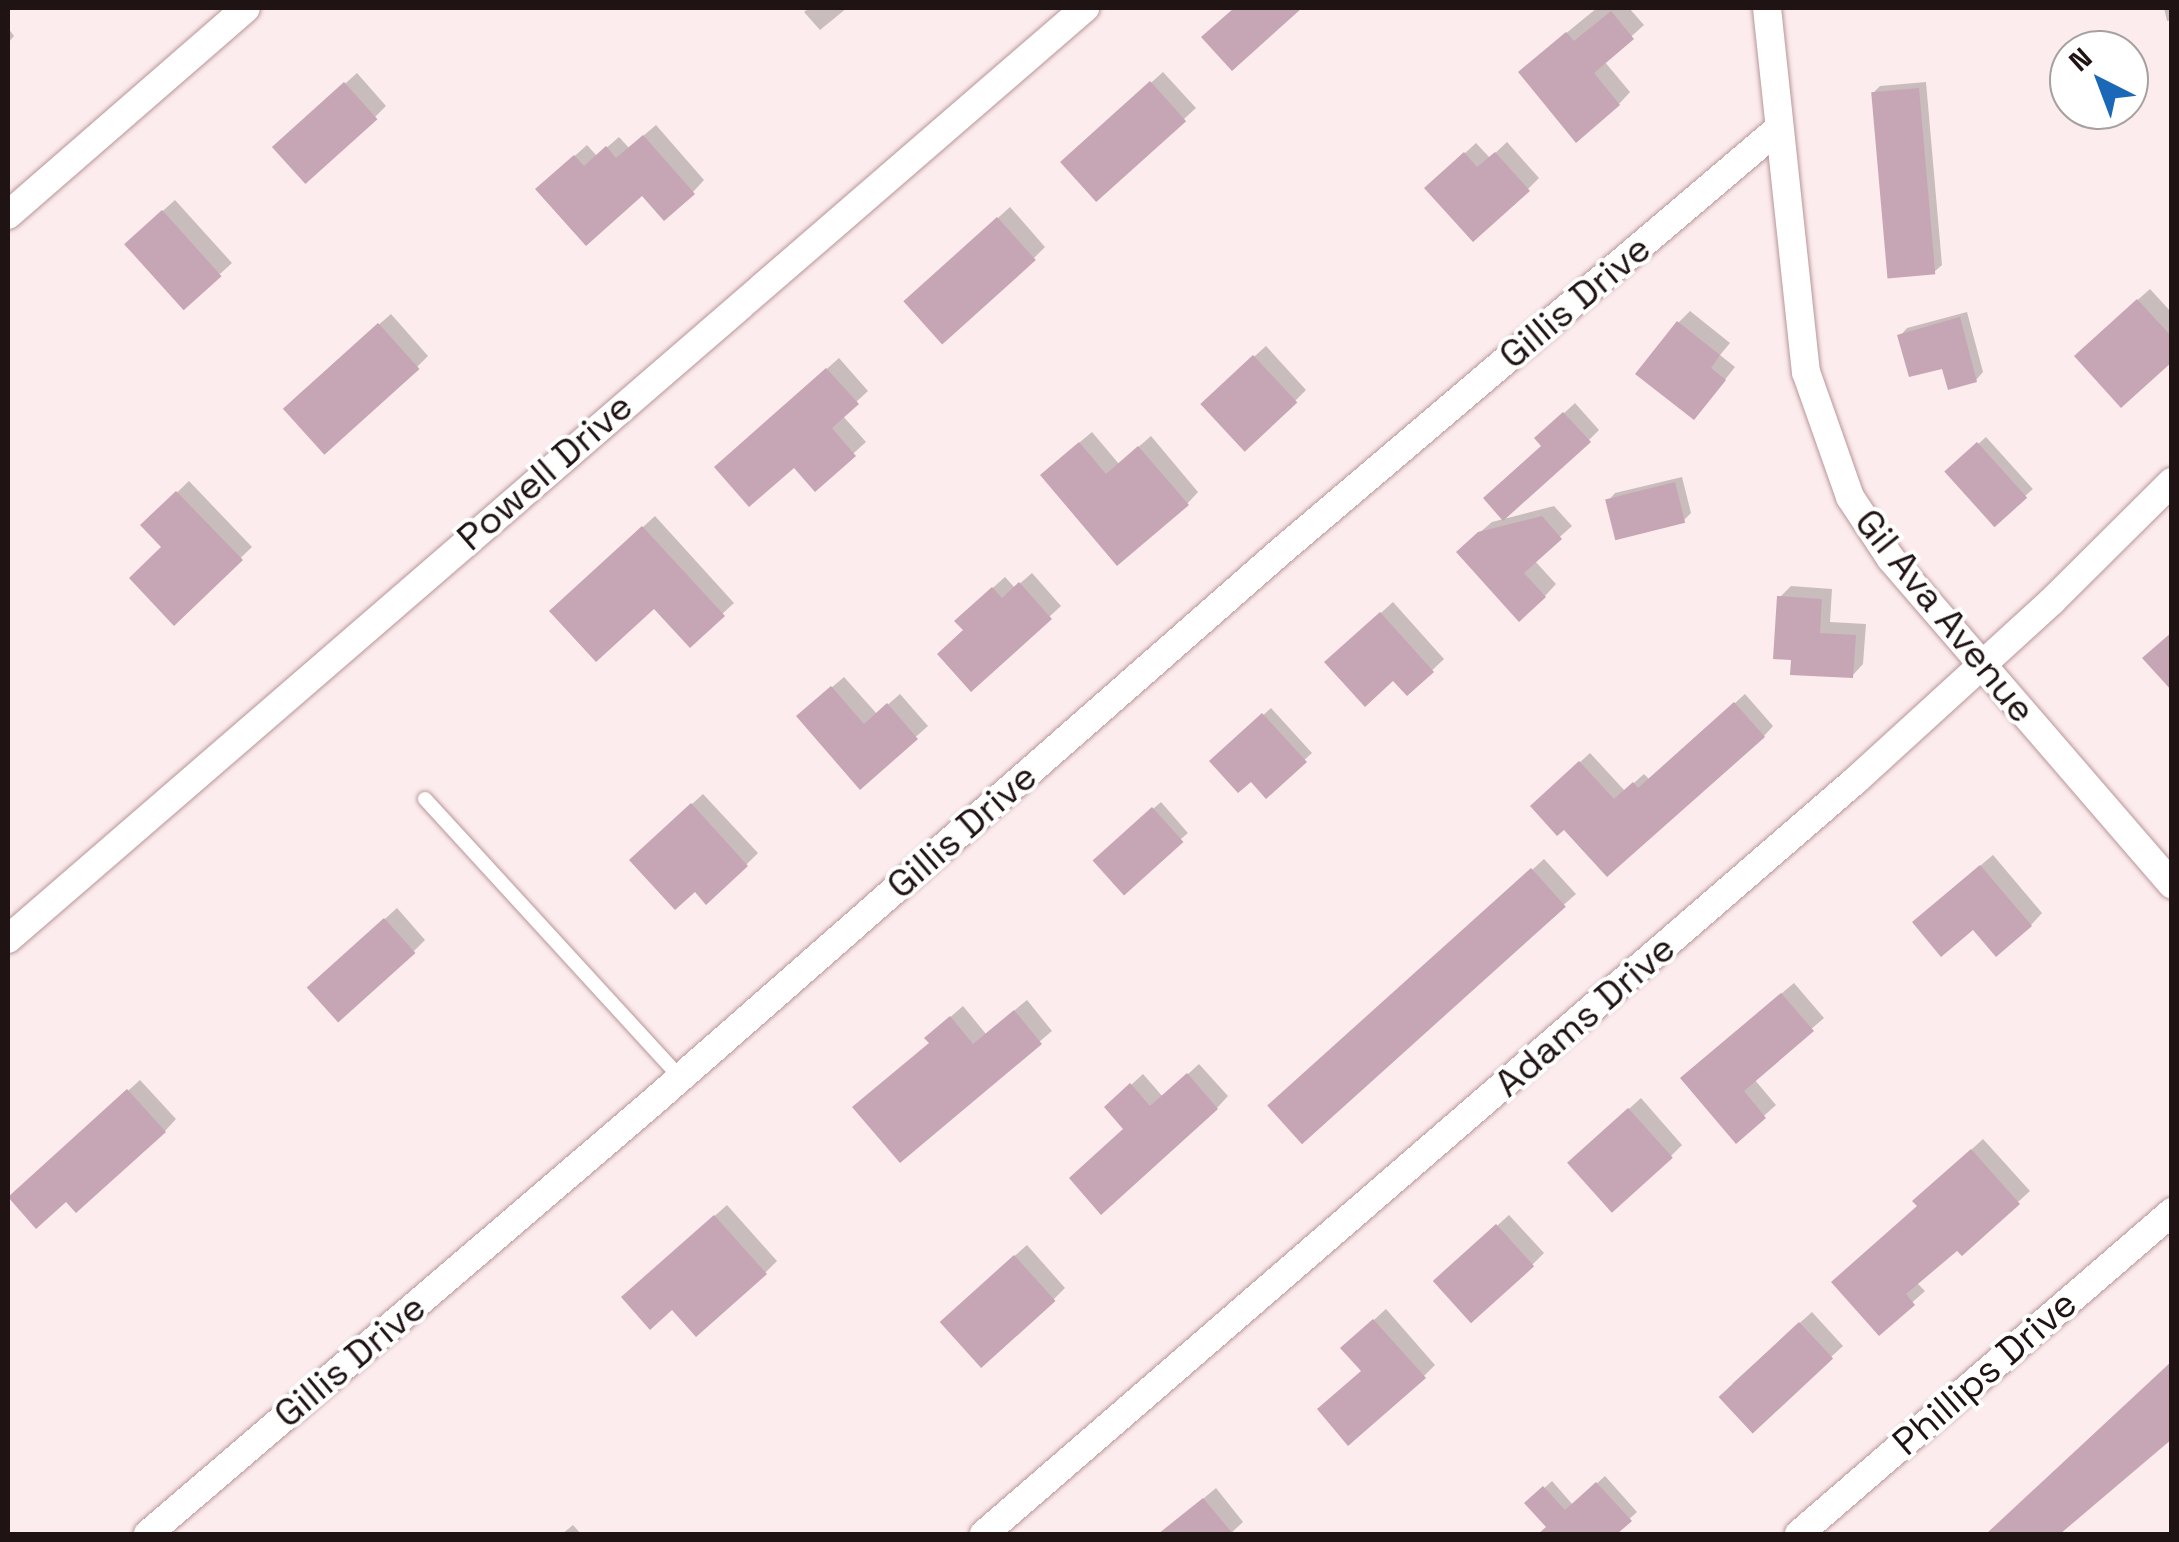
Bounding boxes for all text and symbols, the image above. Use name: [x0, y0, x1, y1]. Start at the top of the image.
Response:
north arrow: [2049, 30, 2149, 130]
text: N: [2061, 40, 2099, 79]
street label: Gillis Drive: [1490, 226, 1660, 378]
street label: Powell Drive: [448, 384, 642, 560]
street label: Gil Ava Avenue: [1845, 500, 2045, 732]
street label: Gillis Drive: [878, 754, 1046, 908]
street label: Adams Drive: [1486, 925, 1684, 1107]
street label: Phillips Drive: [1884, 1281, 2086, 1465]
street label: Gillis Drive: [265, 1285, 435, 1437]

